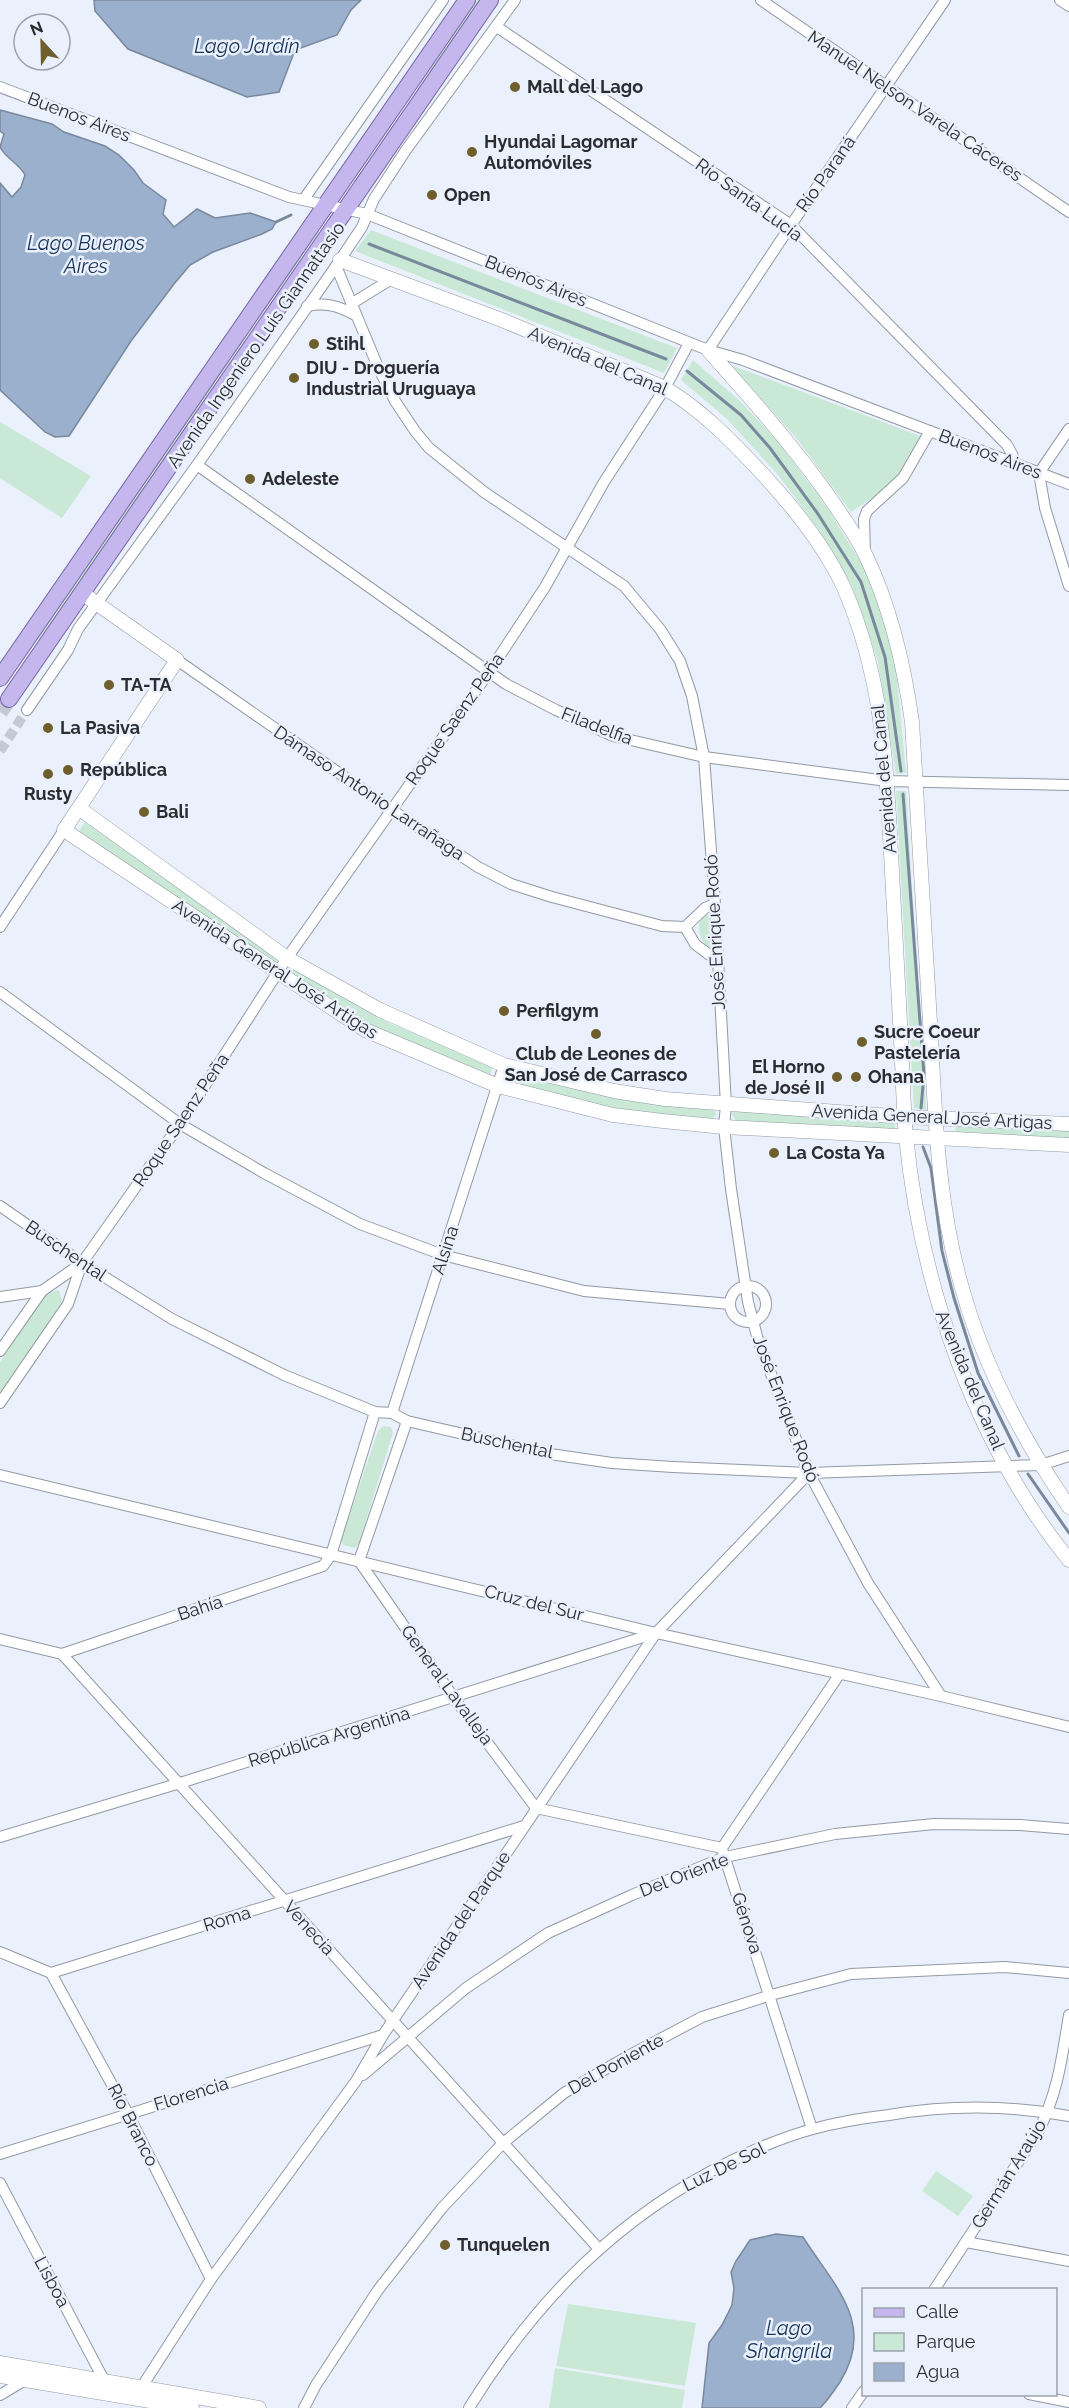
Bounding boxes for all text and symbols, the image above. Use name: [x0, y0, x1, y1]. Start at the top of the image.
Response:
north arrow: [12, 12, 72, 72]
text: N: [27, 17, 46, 40]
street label: Manuel Nelson Varela Cáceres: [804, 26, 1027, 185]
water label: Lago Jardín: [194, 34, 300, 58]
place label: Mall del Lago: [527, 76, 643, 97]
marker: Mall del Lago: [508, 80, 522, 94]
street label: Buenos Aires: [25, 87, 134, 146]
place label: Hyundai Lagomar Automóviles: [484, 131, 637, 173]
street label: Río Paraná: [792, 132, 859, 216]
marker: Hyundai Lagomar Automóviles: [465, 145, 479, 159]
street label: Río Santa Lucía: [692, 154, 807, 245]
place label: Open: [444, 184, 491, 205]
marker: Open: [425, 188, 439, 202]
street label: Avenida Ingeniero Luis Giannattasio: [162, 218, 349, 472]
water label: Lago Buenos Aires: [27, 231, 146, 278]
street label: Buenos Aires: [482, 250, 591, 311]
street label: Avenida del Canal: [525, 322, 671, 399]
place label: Stihl: [326, 333, 365, 354]
marker: Stihl: [307, 337, 321, 351]
place label: DIU - Droguería Industrial Uruguaya: [306, 357, 476, 399]
marker: DIU - Droguería Industrial Uruguaya: [287, 371, 301, 385]
street label: Buenos Aires: [936, 424, 1045, 483]
place label: Adeleste: [262, 468, 339, 489]
marker: Adeleste: [243, 472, 257, 486]
street label: Roque Saenz Peña: [401, 649, 508, 789]
place label: TA-TA: [121, 674, 173, 695]
marker: TA-TA: [102, 678, 116, 692]
street label: Filadelfia: [559, 702, 636, 749]
street label: Avenida del Canal: [867, 704, 900, 854]
place label: La Pasiva: [60, 717, 140, 738]
marker: La Pasiva: [41, 721, 55, 735]
street label: Dámaso Antonio Larrañaga: [270, 721, 469, 864]
place label: República: [80, 759, 167, 780]
marker: República: [61, 763, 75, 777]
marker: Rusty: [41, 767, 55, 781]
place label: Rusty: [24, 783, 72, 804]
place label: Bali: [156, 801, 189, 822]
marker: Bali: [137, 805, 151, 819]
street label: José Enrique Rodó: [700, 853, 729, 1010]
street label: Avenida General José Artigas: [168, 894, 382, 1043]
place label: Perfilgym: [516, 1000, 599, 1021]
marker: Perfilgym: [497, 1004, 511, 1018]
place label: Sucre Coeur Pastelería: [874, 1021, 980, 1063]
marker: Club de Leones de San José de Carrasco: [589, 1027, 603, 1041]
marker: Sucre Coeur Pastelería: [855, 1035, 869, 1049]
place label: Club de Leones de San José de Carrasco: [504, 1043, 688, 1085]
street label: Roque Saenz Peña: [128, 1049, 233, 1190]
place label: El Horno de José II: [745, 1056, 825, 1098]
place label: Ohana: [868, 1066, 924, 1087]
marker: El Horno de José II: [830, 1070, 844, 1084]
marker: Ohana: [849, 1070, 863, 1084]
street label: Avenida General José Artigas: [811, 1100, 1053, 1133]
place label: La Costa Ya: [786, 1142, 885, 1163]
marker: La Costa Ya: [767, 1146, 781, 1160]
street label: Buschental: [22, 1216, 111, 1285]
street label: Alsina: [427, 1223, 462, 1277]
street label: Avenida del Canal: [932, 1307, 1009, 1453]
street label: José Enrique Rodó: [749, 1332, 824, 1486]
street label: Buschental: [459, 1423, 555, 1463]
street label: Cruz del Sur: [482, 1580, 587, 1625]
street label: Bahía: [175, 1590, 225, 1625]
street label: General Lavalleja: [397, 1621, 498, 1749]
street label: República Argentina: [245, 1702, 412, 1771]
street label: Avenida del Parque: [407, 1847, 515, 1993]
street label: Del Oriente: [636, 1848, 732, 1901]
street label: Génova: [728, 1889, 767, 1956]
street label: Venecia: [279, 1896, 339, 1959]
street label: Roma: [201, 1901, 253, 1936]
street label: Del Poniente: [564, 2028, 668, 2098]
street label: Florencia: [151, 2072, 231, 2115]
street label: Río Branco: [104, 2080, 163, 2170]
street label: Germán Araújo: [967, 2115, 1051, 2232]
street label: Luz De Sol: [679, 2138, 769, 2196]
place label: Tunquelen: [457, 2234, 550, 2255]
marker: Tunquelen: [438, 2238, 452, 2252]
street label: Lisboa: [30, 2253, 75, 2311]
legend: [862, 2288, 1057, 2396]
text: Calle: [916, 2301, 959, 2322]
water label: Lago Shangrila: [745, 2316, 832, 2363]
text: Parque: [916, 2331, 976, 2352]
text: Agua: [916, 2361, 960, 2382]

